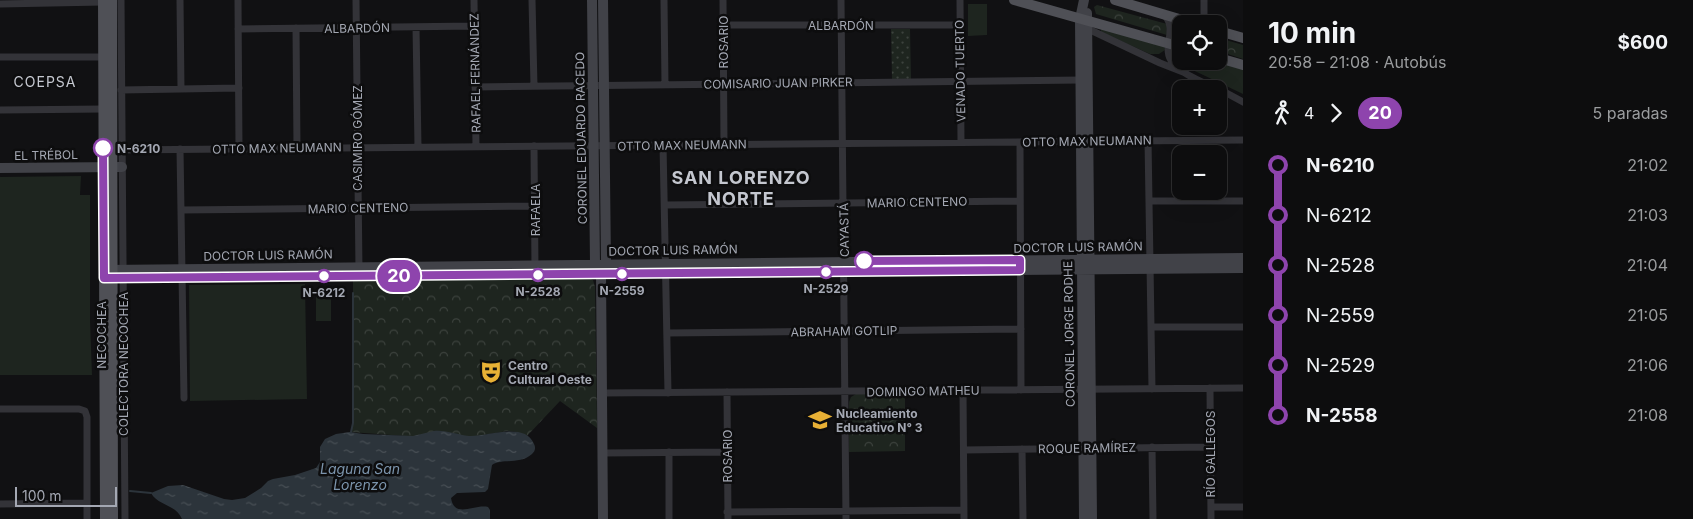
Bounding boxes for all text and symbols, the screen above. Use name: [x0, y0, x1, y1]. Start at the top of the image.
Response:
street label: RAFAEL FERNÁNDEZ: [466, 13, 484, 133]
map controls: [1172, 15, 1227, 200]
button: locate: [1172, 15, 1227, 70]
street label: ROSARIO: [716, 16, 731, 69]
text: 10 min: [1268, 16, 1356, 50]
street label: ALBARDÓN: [808, 18, 874, 33]
street label: ALBARDÓN: [324, 20, 390, 36]
street label: VENADO TUERTO: [952, 20, 968, 122]
text: $600: [1618, 31, 1668, 54]
street label: CORONEL EDUARDO RACEDO: [572, 52, 590, 224]
text: 20:58 – 21:08 · Autobús: [1268, 52, 1446, 72]
district label: COEPSA: [14, 73, 76, 90]
street label: COMISARIO JUAN PIRKER: [703, 74, 853, 92]
button: +: [1172, 80, 1227, 135]
street label: CASIMIRO GÓMEZ: [350, 85, 365, 191]
icon: walk: [1268, 99, 1296, 127]
icon: forward: [1322, 99, 1350, 127]
text: 20: [1368, 102, 1392, 123]
text: 4: [1304, 103, 1314, 123]
text: 5 paradas: [1593, 103, 1668, 123]
street label: OTTO MAX NEUMANN: [1022, 132, 1152, 150]
street label: OTTO MAX NEUMANN: [617, 136, 747, 154]
marker: N-6210: [93, 138, 113, 158]
street label: OTTO MAX NEUMANN: [212, 139, 342, 157]
place label: N-6210: [117, 141, 160, 156]
button: −: [1172, 145, 1227, 200]
street label: EL TRÉBOL: [14, 147, 78, 163]
text: N-6210: [1306, 154, 1375, 177]
text: 21:02: [1627, 155, 1668, 175]
district label: SAN LORENZO NORTE: [671, 167, 811, 209]
street label: RAFAELA: [528, 184, 543, 236]
street label: MARIO CENTENO: [866, 194, 968, 210]
street label: MARIO CENTENO: [307, 200, 409, 216]
street label: CAYASTÁ: [836, 203, 852, 257]
text: N-6212: [1306, 204, 1372, 227]
text: 21:03: [1627, 205, 1668, 225]
street label: DOCTOR LUIS RAMÓN: [1013, 238, 1143, 256]
street label: DOCTOR LUIS RAMÓN: [608, 241, 738, 259]
street label: DOCTOR LUIS RAMÓN: [203, 246, 333, 264]
unlabelled marker: [854, 251, 874, 271]
text: N-2528: [1306, 254, 1375, 277]
text: 21:04: [1627, 255, 1668, 275]
line badge: 20: [376, 260, 422, 292]
street label: CORONEL JORGE RODHE: [1060, 261, 1078, 407]
text: 20: [387, 265, 411, 286]
marker: N-2529: [819, 265, 833, 279]
marker: N-2559: [615, 267, 629, 281]
marker: N-2528: [531, 268, 545, 282]
marker: N-6212: [317, 269, 331, 283]
place label: N-2529: [803, 281, 849, 296]
place label: N-2559: [599, 283, 645, 298]
place label: N-2528: [515, 284, 561, 299]
place label: N-6212: [303, 285, 345, 300]
street label: COLECTORA NECOCHEA: [116, 292, 131, 436]
street label: NECOCHEA: [94, 301, 109, 369]
text: N-2559: [1306, 304, 1375, 327]
text: 21:05: [1627, 305, 1668, 325]
street label: ABRAHAM GOTLIP: [791, 323, 898, 339]
text: N-2529: [1306, 354, 1375, 377]
text: 21:06: [1627, 355, 1668, 375]
place label: Centro Cultural Oeste: [508, 358, 592, 387]
theatre icon: Centro Cultural Oeste: [478, 359, 504, 385]
street label: DOMINGO MATHEU: [866, 383, 980, 399]
text: N-2558: [1306, 404, 1378, 427]
text: 21:08: [1627, 405, 1668, 425]
place label: Nucleamiento Educativo N° 3: [836, 406, 923, 435]
school or university icon: Nucleamiento Educativo N° 3: [807, 407, 833, 433]
street label: RÍO GALLEGOS: [1203, 410, 1218, 498]
street label: ROSARIO: [720, 430, 735, 483]
street label: ROQUE RAMÍREZ: [1038, 440, 1136, 456]
water label: Laguna San Lorenzo: [320, 460, 400, 493]
scale bar: [15, 484, 118, 507]
text: 100 m: [22, 487, 62, 504]

